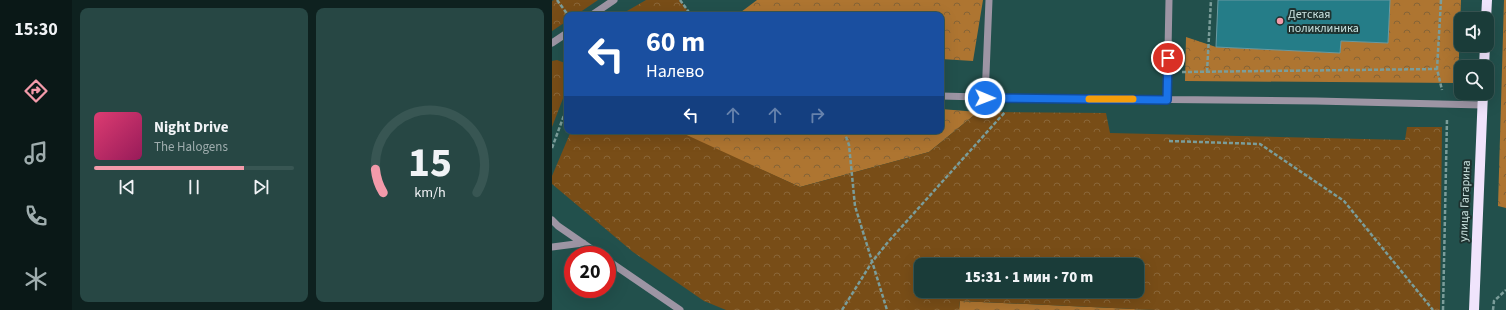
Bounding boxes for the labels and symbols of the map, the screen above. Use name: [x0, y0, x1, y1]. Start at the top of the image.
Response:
place label: Детская поликлиника: [1288, 6, 1359, 37]
marker: Детская поликлиника: [1275, 16, 1285, 26]
pin: [1151, 41, 1185, 75]
position arrow: [964, 77, 1006, 119]
street label: улица Гагарина: [1455, 160, 1475, 242]
speed limit sign: 20: [564, 246, 616, 298]

